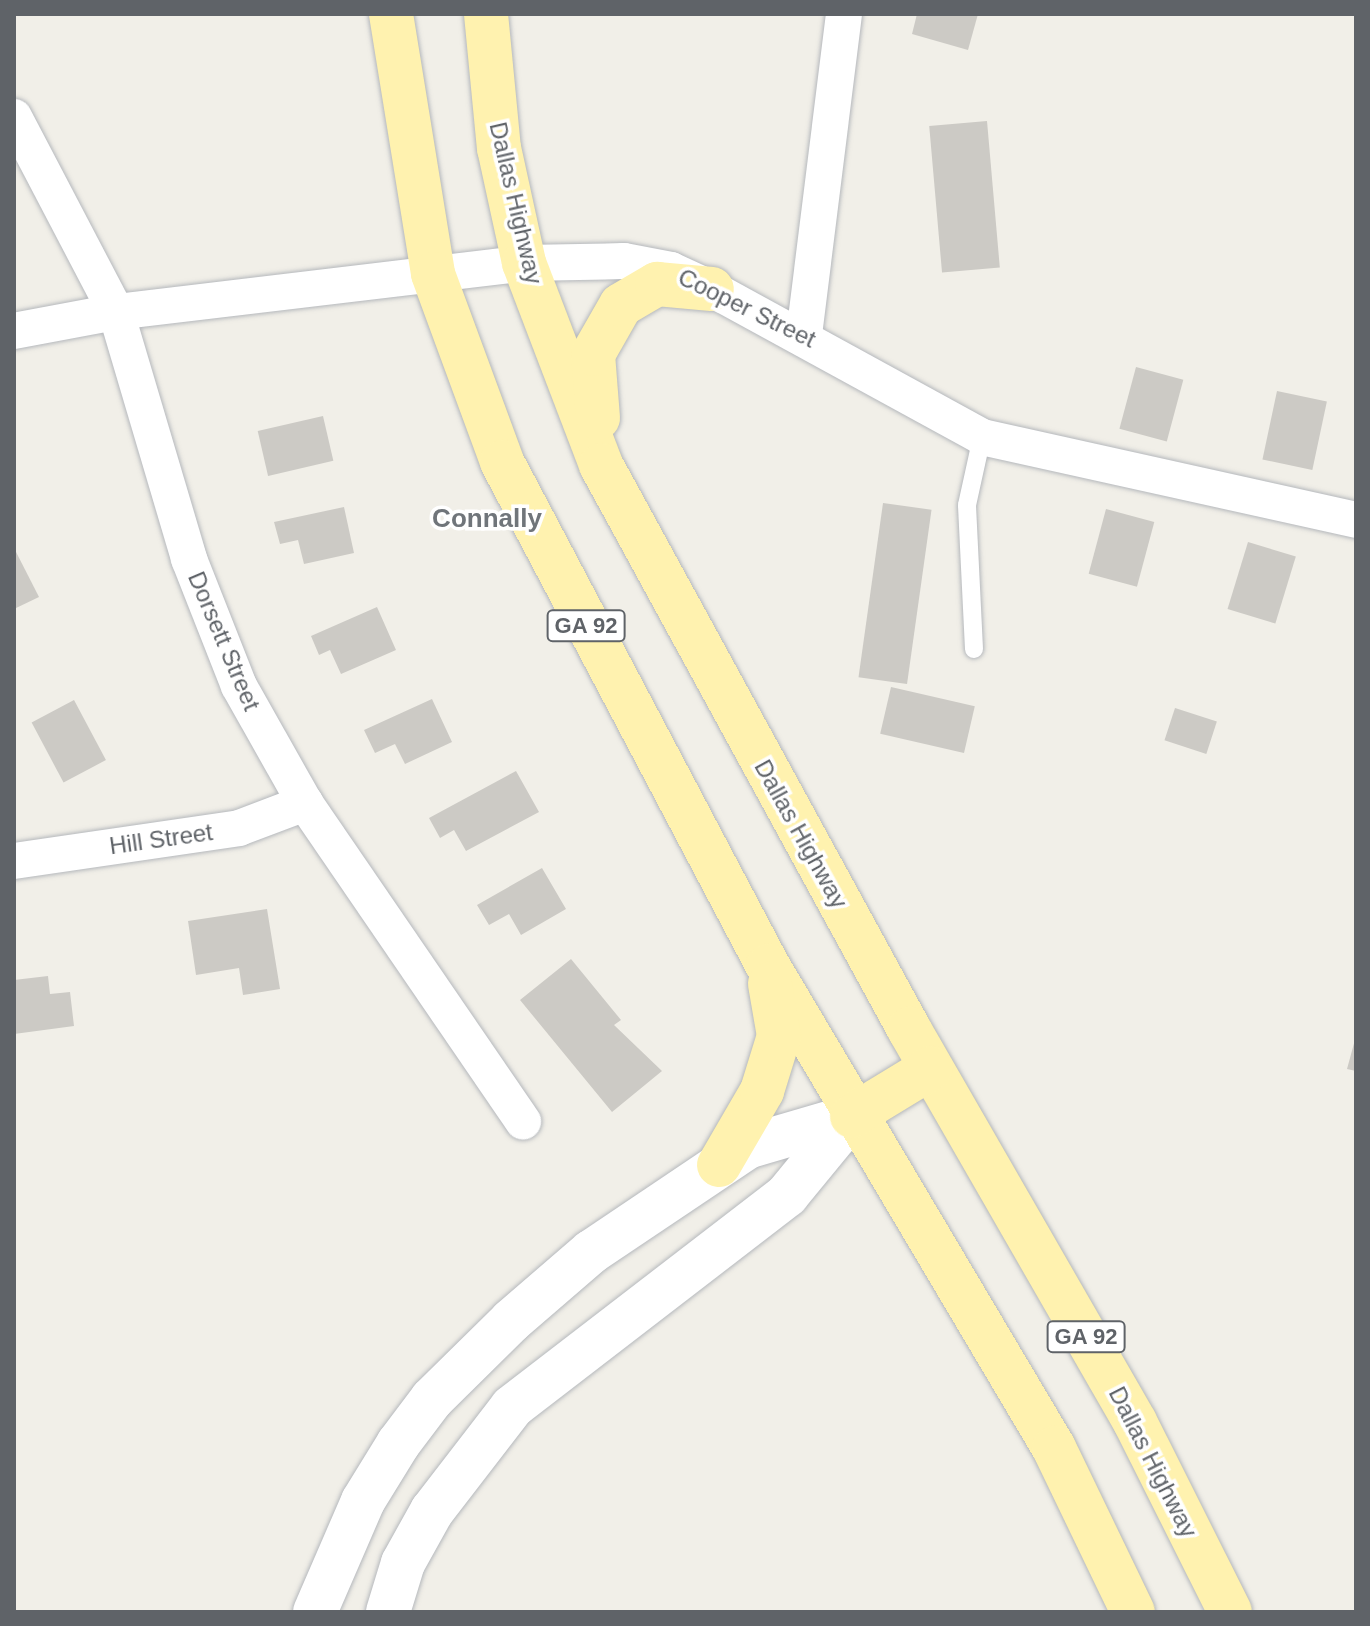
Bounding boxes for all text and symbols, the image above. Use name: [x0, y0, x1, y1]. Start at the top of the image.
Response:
street label: Dallas Highway: [483, 119, 549, 287]
street label: Cooper Street: [674, 262, 820, 354]
district label: Connally: [432, 503, 542, 535]
street label: Dorsett Street: [182, 567, 266, 715]
road number: GA 92: [546, 608, 626, 644]
street label: Dallas Highway: [748, 755, 854, 913]
street label: Hill Street: [107, 818, 215, 860]
road number: GA 92: [1046, 1319, 1126, 1355]
street label: Dallas Highway: [1103, 1382, 1203, 1542]

